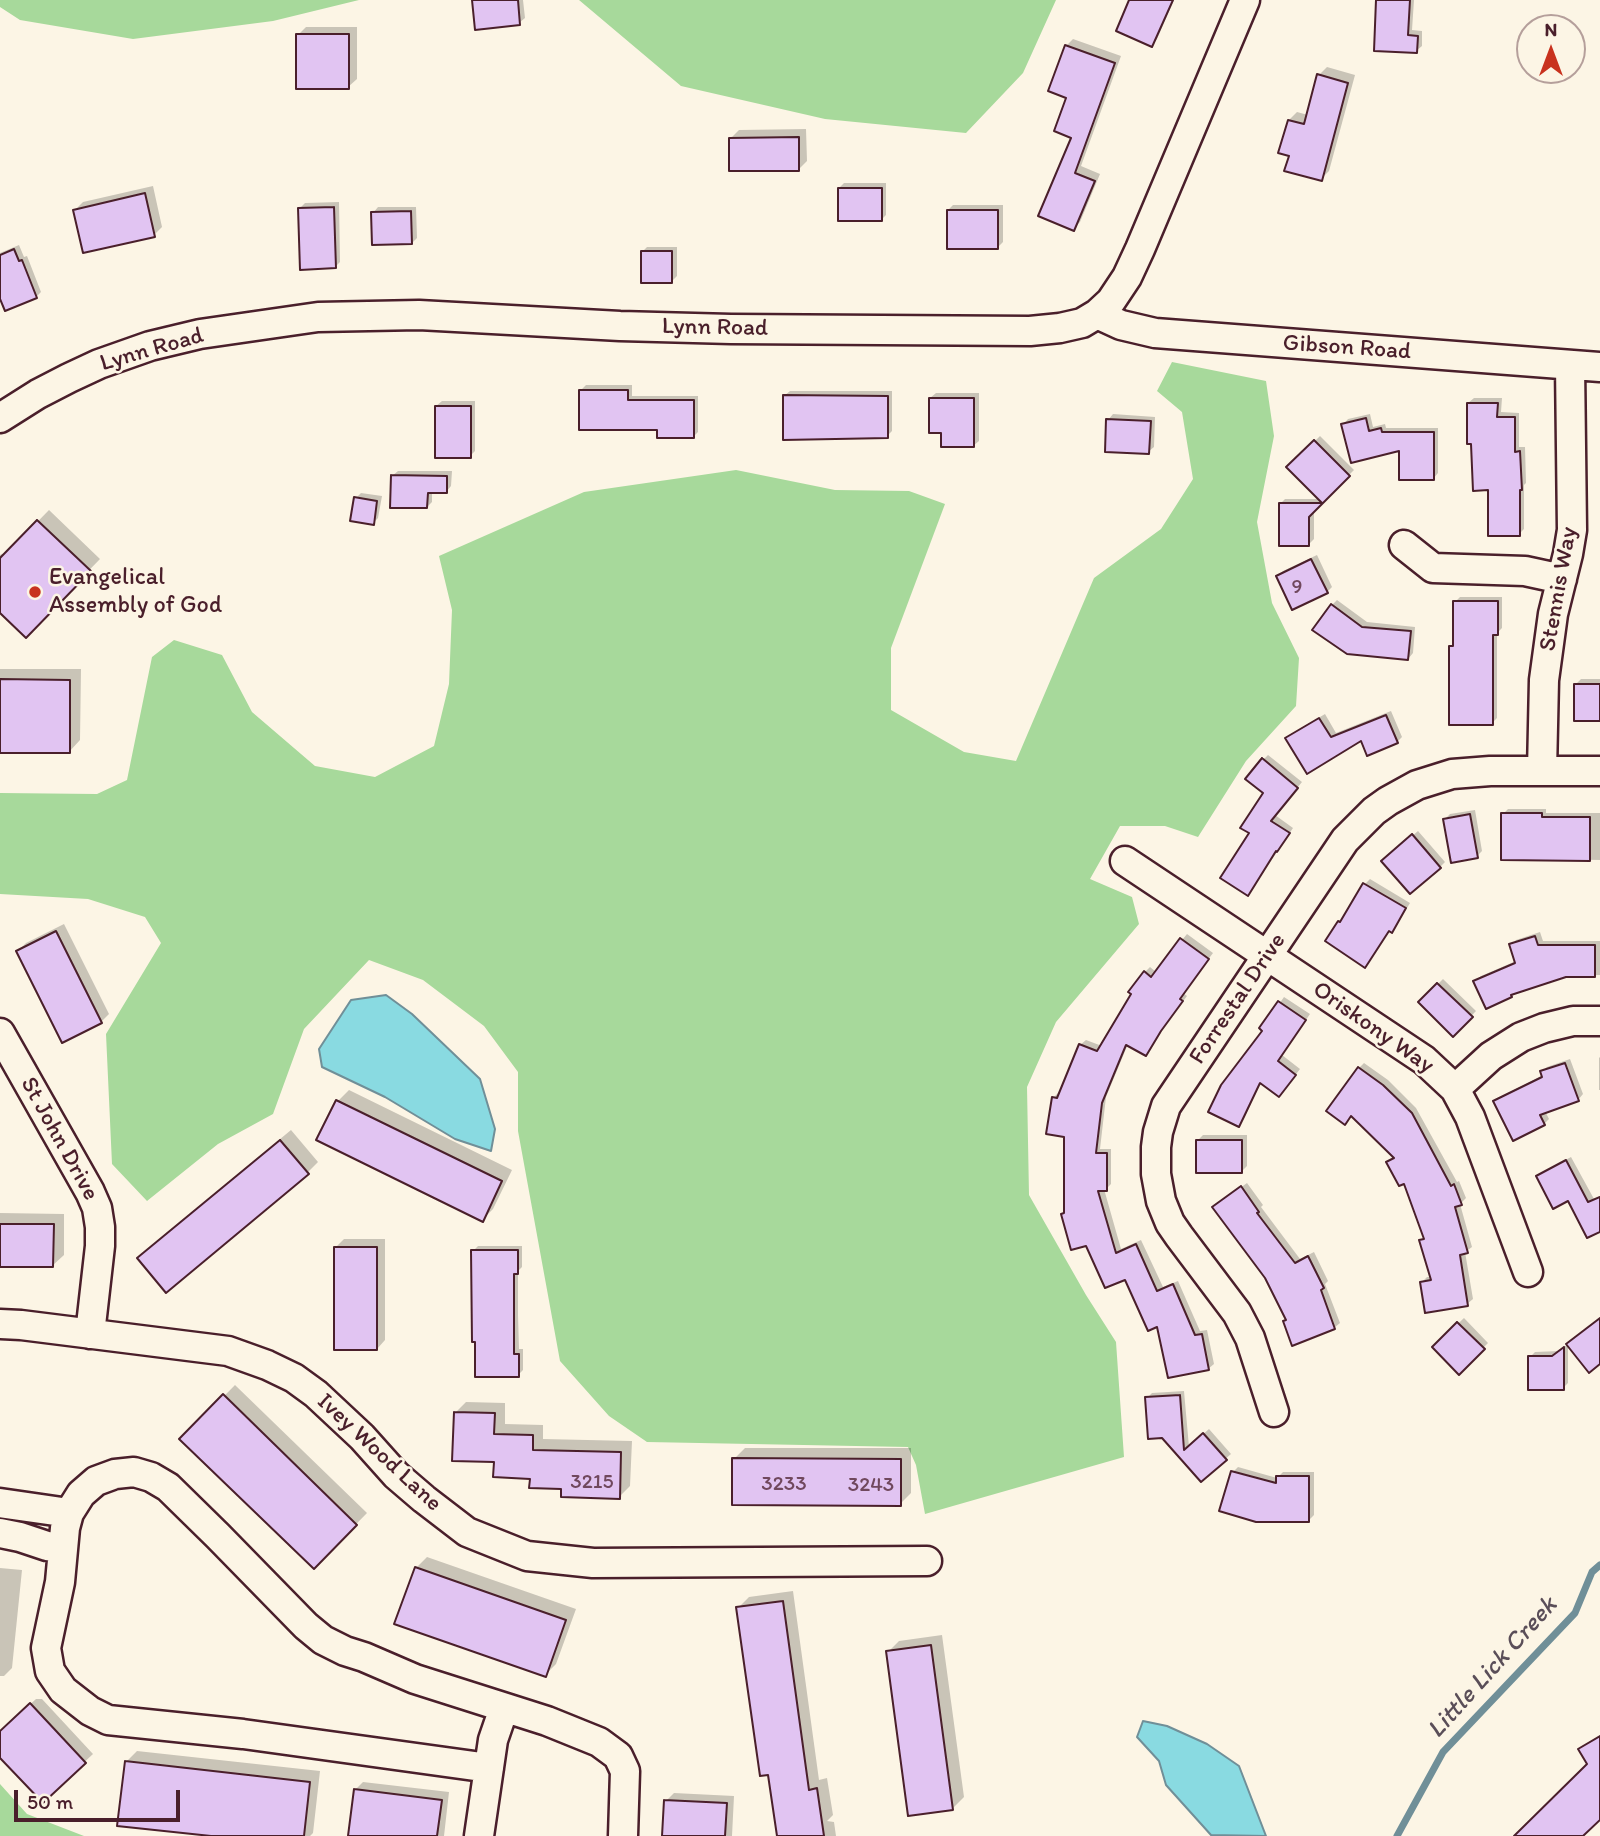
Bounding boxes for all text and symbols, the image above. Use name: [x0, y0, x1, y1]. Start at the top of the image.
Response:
north arrow: [1516, 14, 1586, 84]
text: N: [1545, 18, 1557, 41]
street label: Lynn Road: [662, 313, 768, 343]
street label: Lynn Road: [97, 321, 207, 379]
street label: Gibson Road: [1282, 329, 1412, 367]
street label: Stennis Way: [1534, 525, 1584, 653]
place label: Evangelical Assembly of God: [49, 564, 222, 620]
house number: 9: [1292, 575, 1302, 601]
marker: Evangelical Assembly of God: [27, 584, 43, 600]
street label: Forrestal Drive: [1183, 928, 1293, 1070]
street label: Oriskony Way: [1307, 976, 1439, 1080]
street label: St John Drive: [13, 1072, 105, 1206]
street label: Ivey Wood Lane: [310, 1388, 448, 1518]
house number: 3215: [570, 1470, 614, 1496]
house number: 3233: [761, 1472, 807, 1498]
house number: 3243: [848, 1473, 894, 1499]
water label: Little Lick Creek: [1421, 1591, 1565, 1745]
scale bar: [18, 1776, 184, 1820]
text: 50 m: [27, 1789, 73, 1814]

